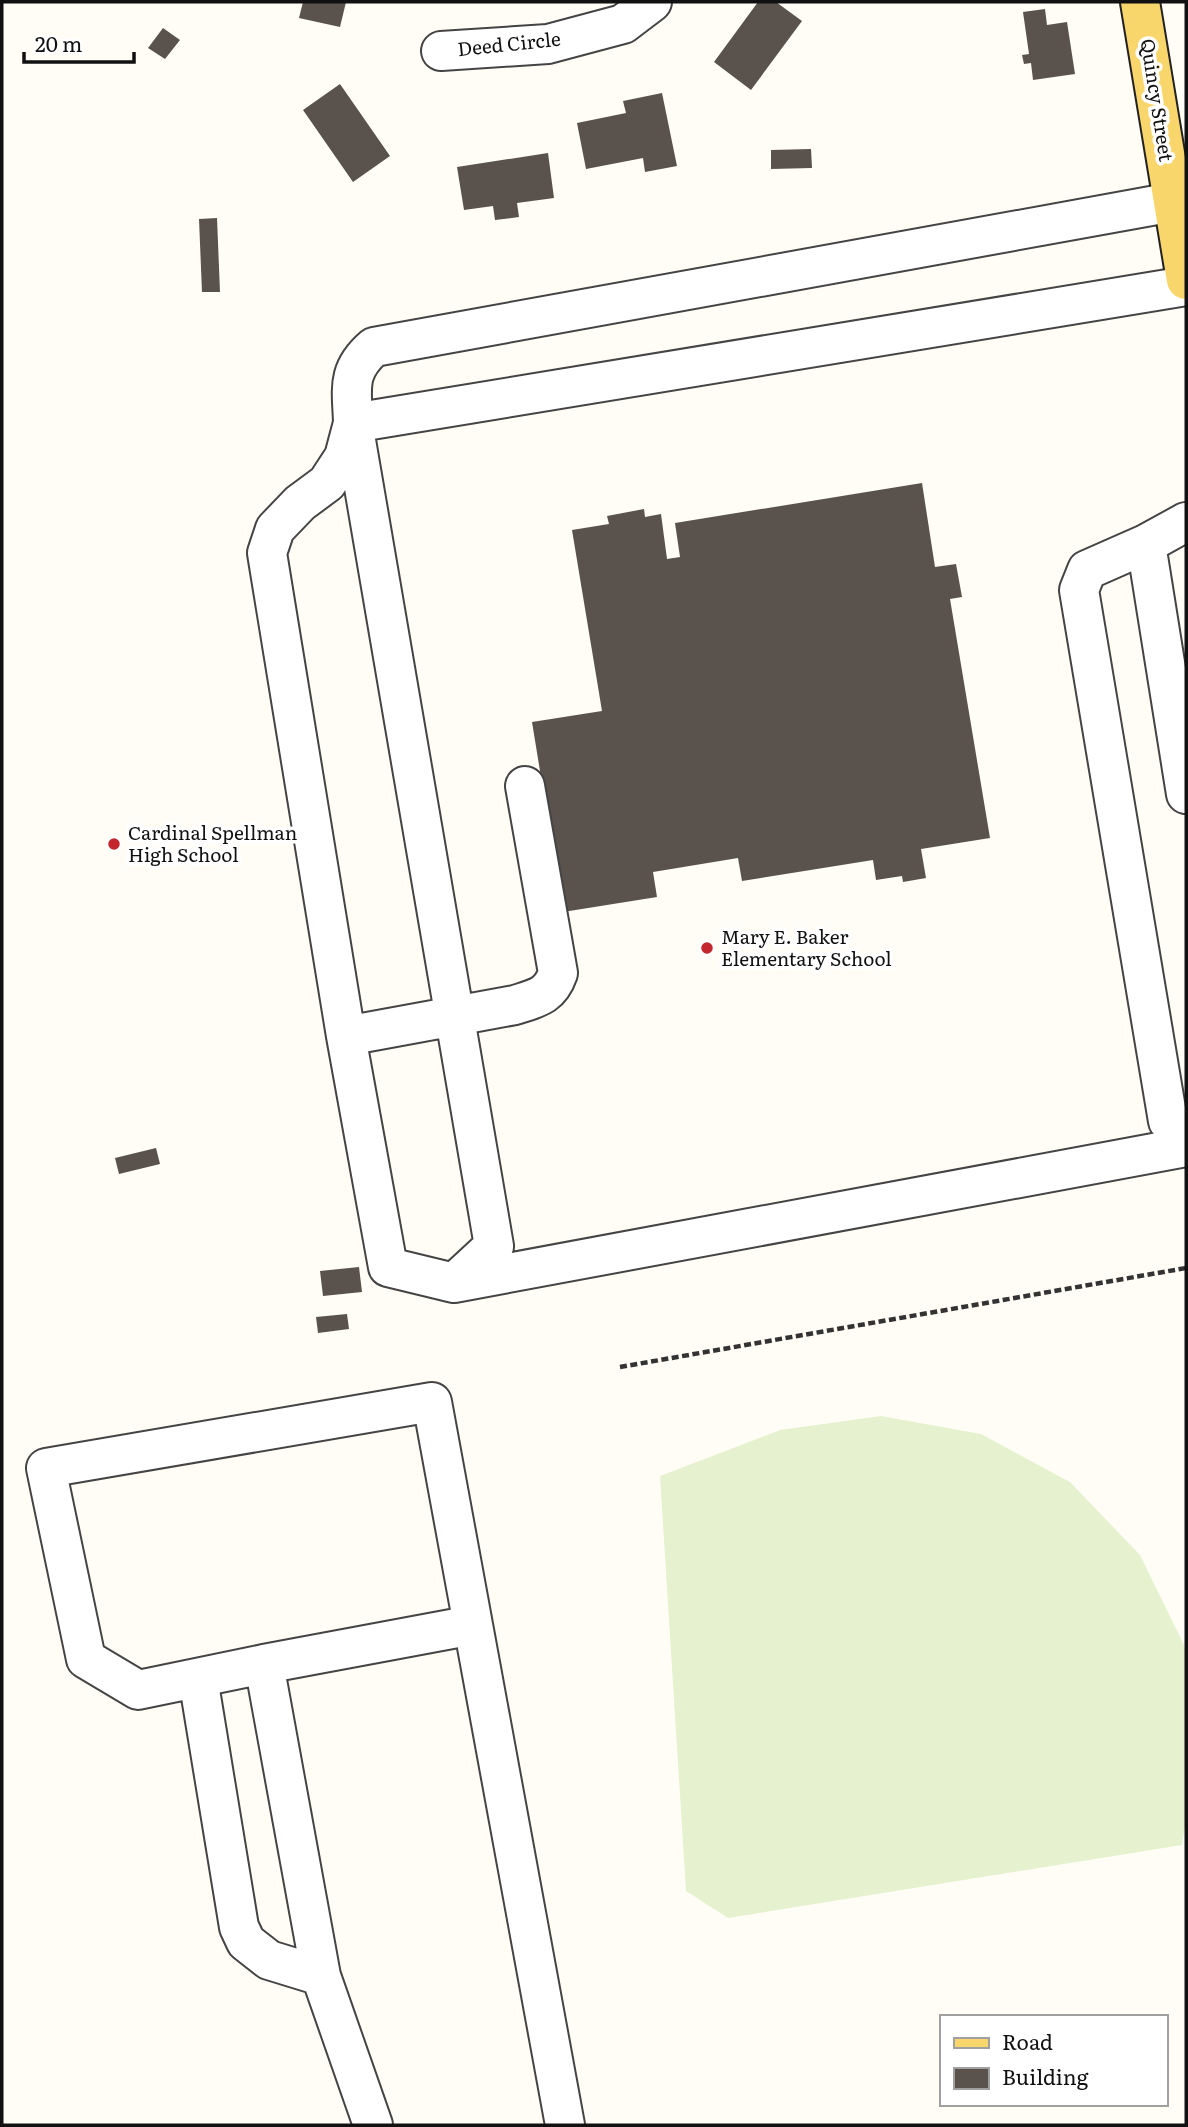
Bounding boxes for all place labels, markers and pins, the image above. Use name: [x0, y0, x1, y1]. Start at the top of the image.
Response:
place label: Cardinal Spellman High School: [128, 818, 297, 868]
marker: Cardinal Spellman High School: [106, 836, 122, 852]
place label: Mary E. Baker Elementary School: [721, 922, 892, 972]
marker: Mary E. Baker Elementary School: [699, 940, 715, 956]

